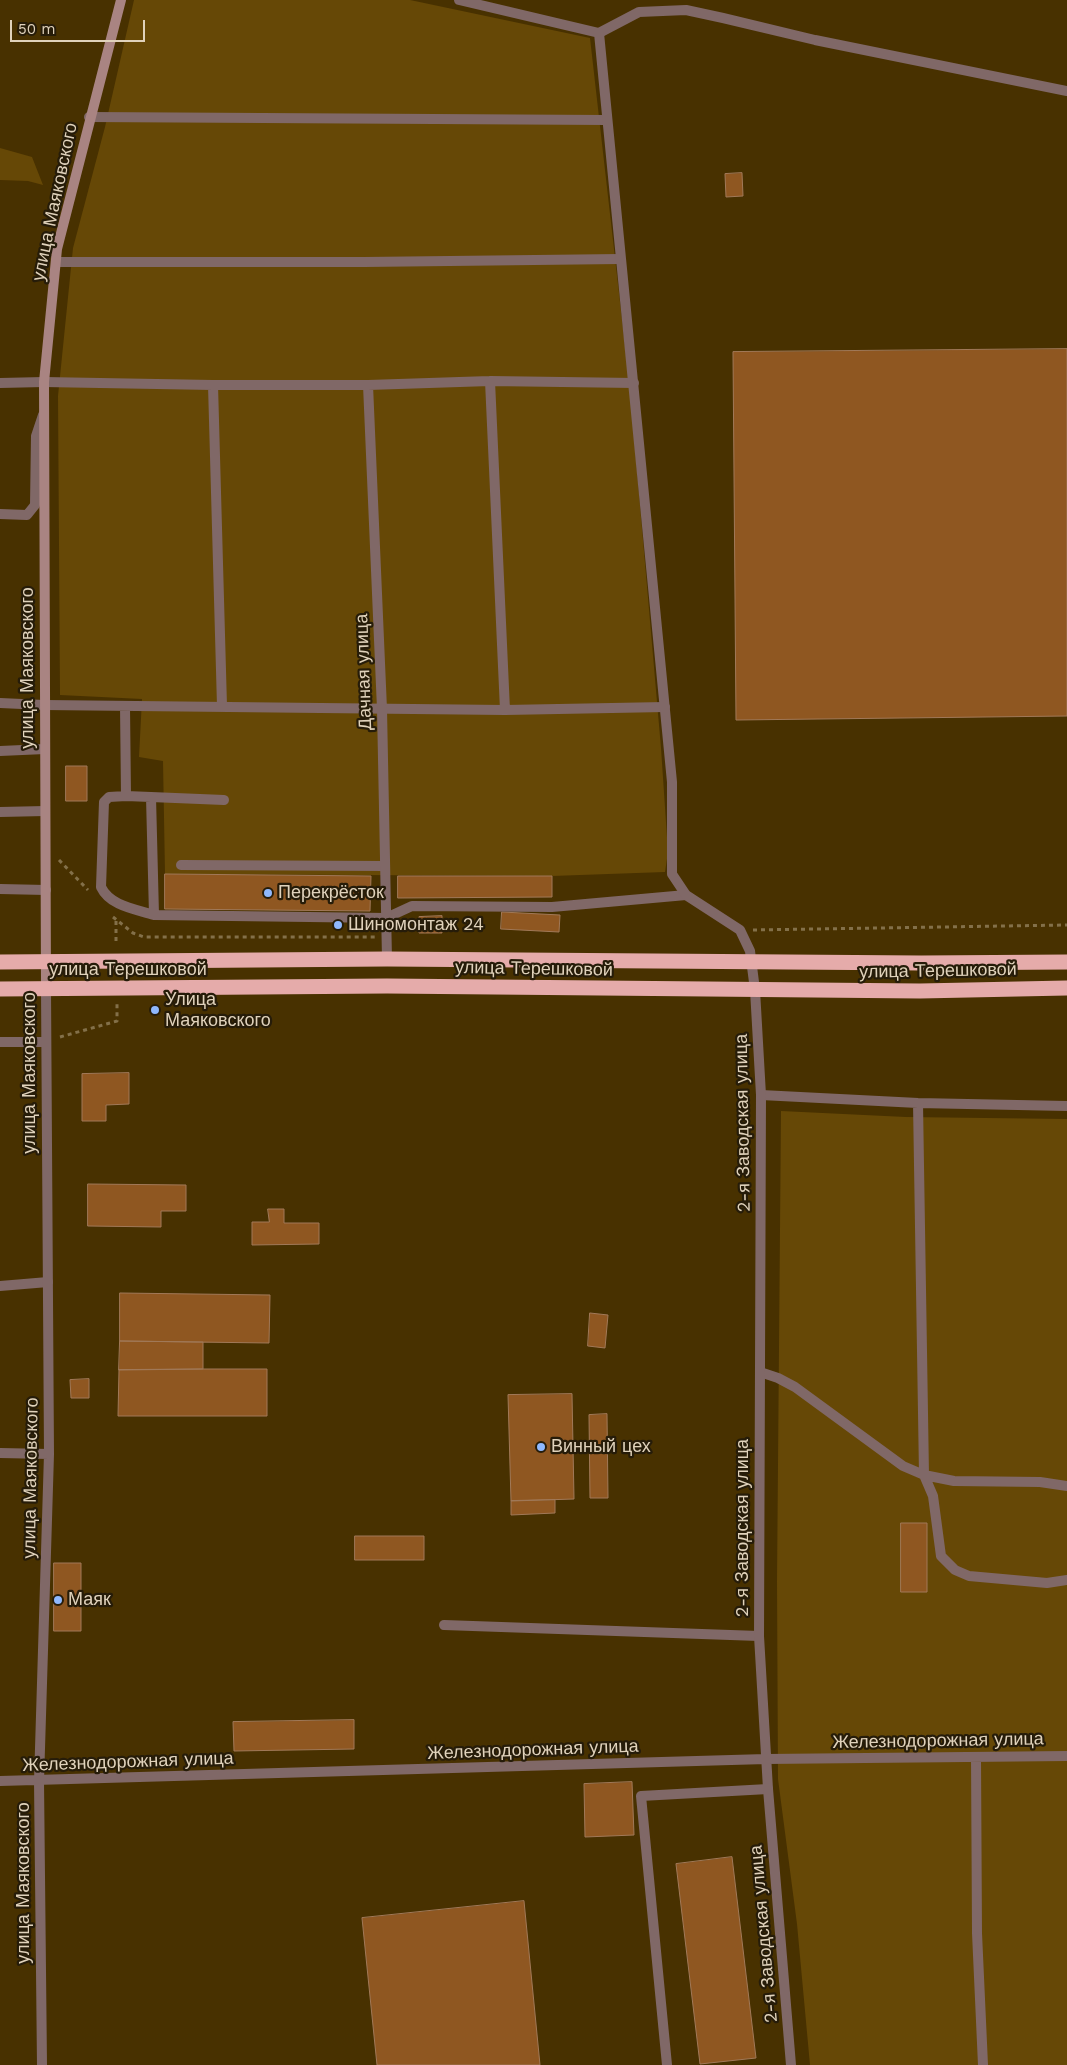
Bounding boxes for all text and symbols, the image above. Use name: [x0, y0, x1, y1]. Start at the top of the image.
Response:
scale bar: [12, 10, 148, 42]
text: 50 m: [18, 20, 55, 38]
street label: улица Маяковского: [28, 121, 82, 283]
street label: улица Маяковского: [17, 587, 39, 749]
street label: Дачная улица: [351, 613, 377, 731]
place label: Перекрёсток: [278, 882, 384, 904]
marker: Перекрёсток: [262, 887, 274, 899]
place label: Шиномонтаж 24: [348, 914, 484, 936]
marker: Шиномонтаж 24: [332, 919, 344, 931]
street label: улица Терешковой: [455, 957, 613, 981]
street label: улица Терешковой: [49, 959, 207, 981]
street label: улица Терешковой: [859, 959, 1017, 983]
place label: Улица Маяковского: [165, 989, 271, 1032]
street label: улица Маяковского: [19, 992, 41, 1154]
marker: Улица Маяковского: [149, 1004, 161, 1016]
street label: 2-я Заводская улица: [731, 1034, 755, 1212]
street label: улица Маяковского: [19, 1397, 43, 1559]
place label: Винный цех: [551, 1436, 651, 1458]
street label: 2-я Заводская улица: [732, 1439, 754, 1617]
marker: Винный цех: [535, 1441, 547, 1453]
place label: Маяк: [68, 1589, 111, 1611]
marker: Маяк: [52, 1594, 64, 1606]
street label: Железнодорожная улица: [832, 1728, 1044, 1754]
street label: Железнодорожная улица: [427, 1736, 639, 1764]
street label: Железнодорожная улица: [22, 1748, 234, 1776]
street label: улица Маяковского: [13, 1802, 35, 1964]
street label: 2-я Заводская улица: [745, 1844, 783, 2024]

